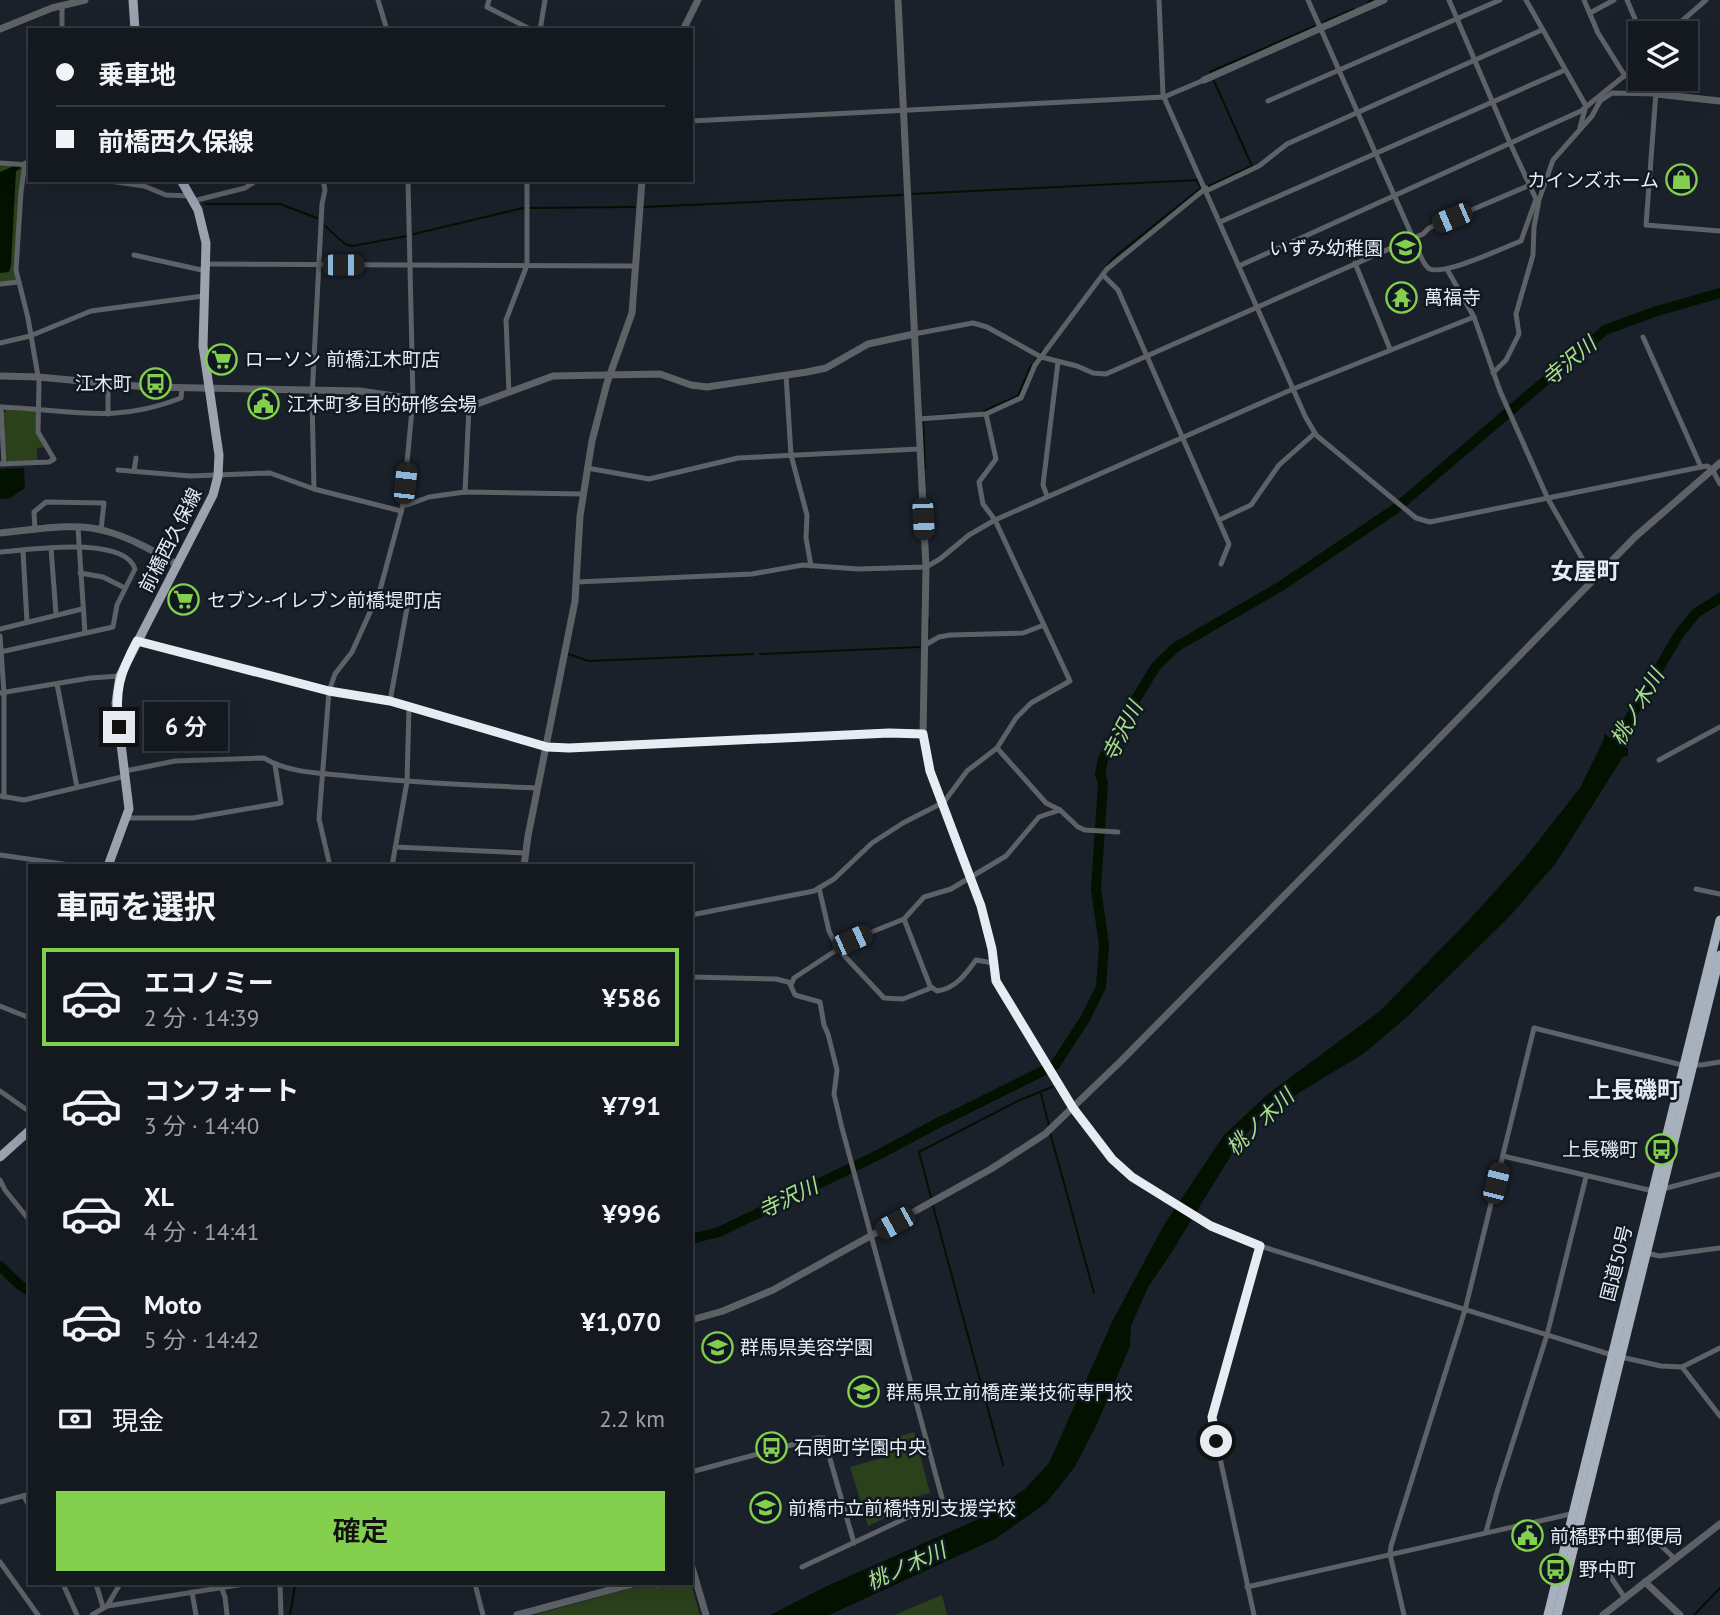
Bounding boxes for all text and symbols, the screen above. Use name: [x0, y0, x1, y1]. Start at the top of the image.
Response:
map controls: [1628, 21, 1698, 91]
button: layers: [1628, 21, 1698, 91]
text: 乗車地: [98, 58, 176, 91]
text: 前橋西久保線: [98, 125, 254, 158]
shop icon: カインズホーム: [1665, 163, 1699, 197]
place label: カインズホーム: [1527, 168, 1659, 192]
car: [1429, 200, 1476, 236]
school or university icon: いずみ幼稚園: [1389, 231, 1423, 265]
place label: いずみ幼稚園: [1269, 236, 1383, 260]
car: [323, 255, 365, 276]
temple icon: 萬福寺: [1384, 280, 1418, 314]
place label: 萬福寺: [1424, 285, 1481, 309]
water label: 寺沢川: [1536, 329, 1603, 392]
supermarket icon: ローソン 前橋江木町店: [205, 342, 239, 376]
place label: ローソン 前橋江木町店: [245, 347, 440, 371]
bus stop icon: 江木町: [138, 366, 172, 400]
place label: 江木町: [75, 371, 132, 395]
public building icon: 江木町多目的研修会場: [247, 387, 281, 421]
place label: 江木町多目的研修会場: [287, 392, 477, 416]
car: [393, 461, 418, 505]
street label: 前橋西久保線: [133, 484, 207, 596]
car: [912, 497, 935, 541]
district label: 女屋町: [1551, 556, 1620, 585]
supermarket icon: セブン-イレブン前橋堤町店: [167, 583, 201, 617]
place label: セブン-イレブン前橋堤町店: [207, 588, 442, 612]
water label: 桃ノ木川: [1604, 662, 1671, 750]
water label: 寺沢川: [1096, 695, 1149, 765]
callout: 6 分: [144, 702, 228, 752]
route end: [103, 711, 135, 743]
text: 6 分: [165, 712, 207, 741]
text: 車両を選択: [56, 885, 216, 927]
car: [829, 922, 876, 958]
icon: car: [60, 966, 123, 1029]
text: エコノミー: [144, 966, 274, 999]
text: ¥586: [602, 981, 661, 1014]
text: 2 分 · 14:39: [144, 1003, 259, 1032]
icon: car: [60, 1074, 123, 1137]
text: コンフォート: [144, 1074, 299, 1107]
district label: 上長磯町: [1588, 1075, 1680, 1104]
water label: 桃ノ木川: [1220, 1082, 1301, 1161]
text: ¥791: [602, 1089, 661, 1122]
text: 3 分 · 14:40: [144, 1111, 259, 1140]
bus stop icon: 上長磯町: [1644, 1132, 1678, 1166]
place label: 上長磯町: [1562, 1137, 1638, 1161]
car: [1481, 1160, 1512, 1206]
water label: 寺沢川: [754, 1171, 824, 1224]
text: XL: [144, 1180, 174, 1213]
icon: car: [60, 1182, 123, 1245]
text: ¥996: [602, 1197, 661, 1230]
car: [872, 1204, 919, 1242]
text: 4 分 · 14:41: [144, 1217, 259, 1246]
street label: 国道50号: [1595, 1222, 1637, 1304]
text: Moto: [144, 1288, 202, 1321]
icon: car: [60, 1290, 123, 1353]
text: ¥1,070: [581, 1305, 661, 1338]
text: 5 分 · 14:42: [144, 1325, 259, 1354]
school or university icon: 群馬県美容学園: [700, 1330, 734, 1364]
place label: 群馬県美容学園: [740, 1335, 873, 1359]
school or university icon: 群馬県立前橋産業技術専門校: [846, 1375, 880, 1409]
place label: 群馬県立前橋産業技術専門校: [886, 1380, 1133, 1404]
icon: cash: [56, 1400, 94, 1438]
text: 現金: [112, 1404, 164, 1437]
text: 2.2 km: [599, 1404, 665, 1433]
route start: [1200, 1425, 1232, 1457]
bus stop icon: 石関町学園中央: [754, 1430, 788, 1464]
place label: 石関町学園中央: [794, 1435, 927, 1459]
button: 確定: [56, 1491, 665, 1571]
school or university icon: 前橋市立前橋特別支援学校: [748, 1491, 782, 1525]
place label: 前橋市立前橋特別支援学校: [788, 1496, 1016, 1520]
public building icon: 前橋野中郵便局: [1510, 1519, 1544, 1553]
place label: 前橋野中郵便局: [1550, 1524, 1683, 1548]
water label: 桃ノ木川: [862, 1536, 952, 1595]
bus stop icon: 野中町: [1539, 1552, 1573, 1586]
place label: 野中町: [1579, 1557, 1636, 1581]

